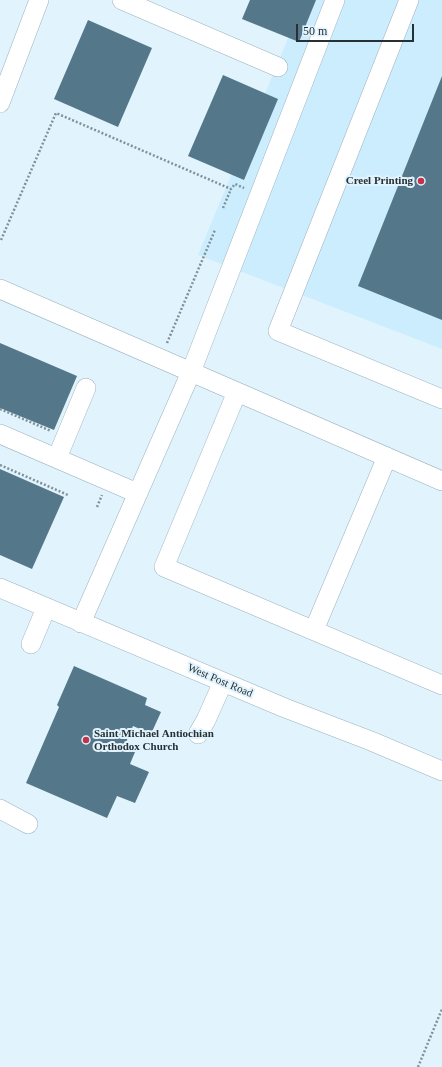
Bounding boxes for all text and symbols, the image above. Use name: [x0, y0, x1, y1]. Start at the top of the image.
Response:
scale bar: [298, 16, 416, 42]
text: 50 m: [303, 24, 327, 38]
place label: Creel Printing: [346, 174, 413, 188]
marker: Creel Printing: [416, 176, 426, 186]
street label: West Post Road: [185, 661, 255, 701]
place label: Saint Michael Antiochian Orthodox Church: [94, 727, 214, 753]
marker: Saint Michael Antiochian Orthodox Church: [81, 735, 91, 745]

